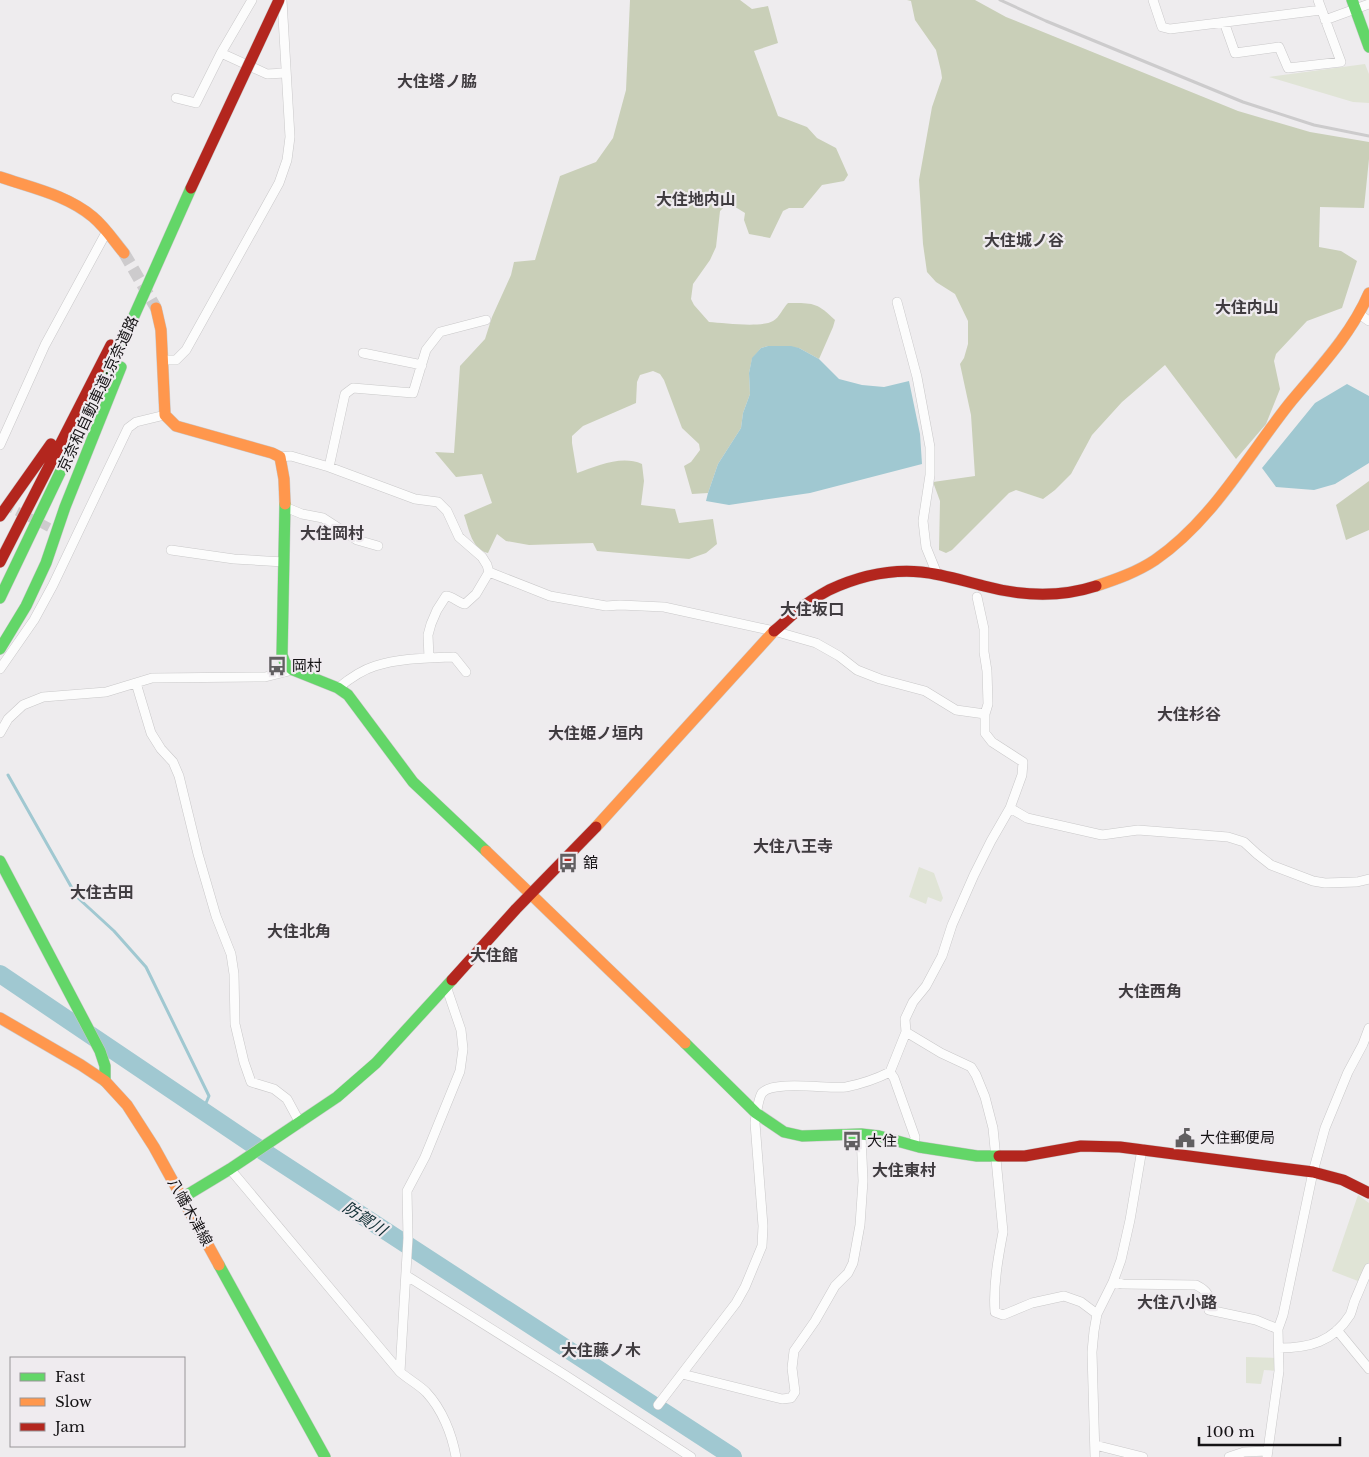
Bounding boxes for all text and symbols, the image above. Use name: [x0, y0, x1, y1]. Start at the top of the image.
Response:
district label: 大住塔ノ脇: [397, 71, 477, 91]
district label: 大住地内山: [656, 189, 736, 209]
district label: 大住城ノ谷: [984, 230, 1064, 250]
district label: 大住内山: [1215, 297, 1279, 317]
street label: 京奈和自動車道;京奈道路: [53, 313, 142, 475]
district label: 大住岡村: [300, 523, 364, 543]
district label: 大住坂口: [780, 599, 844, 619]
bus stop icon: 岡村: [266, 655, 288, 677]
place label: 岡村: [292, 656, 322, 675]
district label: 大住杉谷: [1157, 704, 1221, 724]
district label: 大住姫ノ垣内: [548, 723, 644, 743]
district label: 大住八王寺: [753, 836, 833, 856]
bus stop icon: 舘: [557, 852, 579, 874]
place label: 舘: [583, 853, 598, 872]
district label: 大住古田: [70, 882, 134, 902]
district label: 大住北角: [267, 921, 331, 941]
district label: 大住館: [470, 945, 518, 965]
district label: 大住西角: [1118, 981, 1182, 1001]
public building icon: 大住郵便局: [1174, 1127, 1196, 1149]
place label: 大住郵便局: [1200, 1128, 1275, 1147]
bus stop icon: 大住: [841, 1130, 863, 1152]
place label: 大住: [867, 1131, 897, 1150]
district label: 大住東村: [872, 1160, 936, 1180]
street label: 八幡木津線: [164, 1174, 217, 1249]
water label: 防賀川: [339, 1197, 392, 1241]
district label: 大住八小路: [1137, 1292, 1217, 1312]
district label: 大住藤ノ木: [561, 1340, 641, 1360]
legend: [10, 1357, 185, 1447]
text: Fast: [55, 1367, 86, 1386]
text: Slow: [55, 1392, 92, 1411]
scale bar: [1199, 1414, 1340, 1446]
text: Jam: [53, 1417, 85, 1436]
text: 100 m: [1206, 1422, 1255, 1441]

